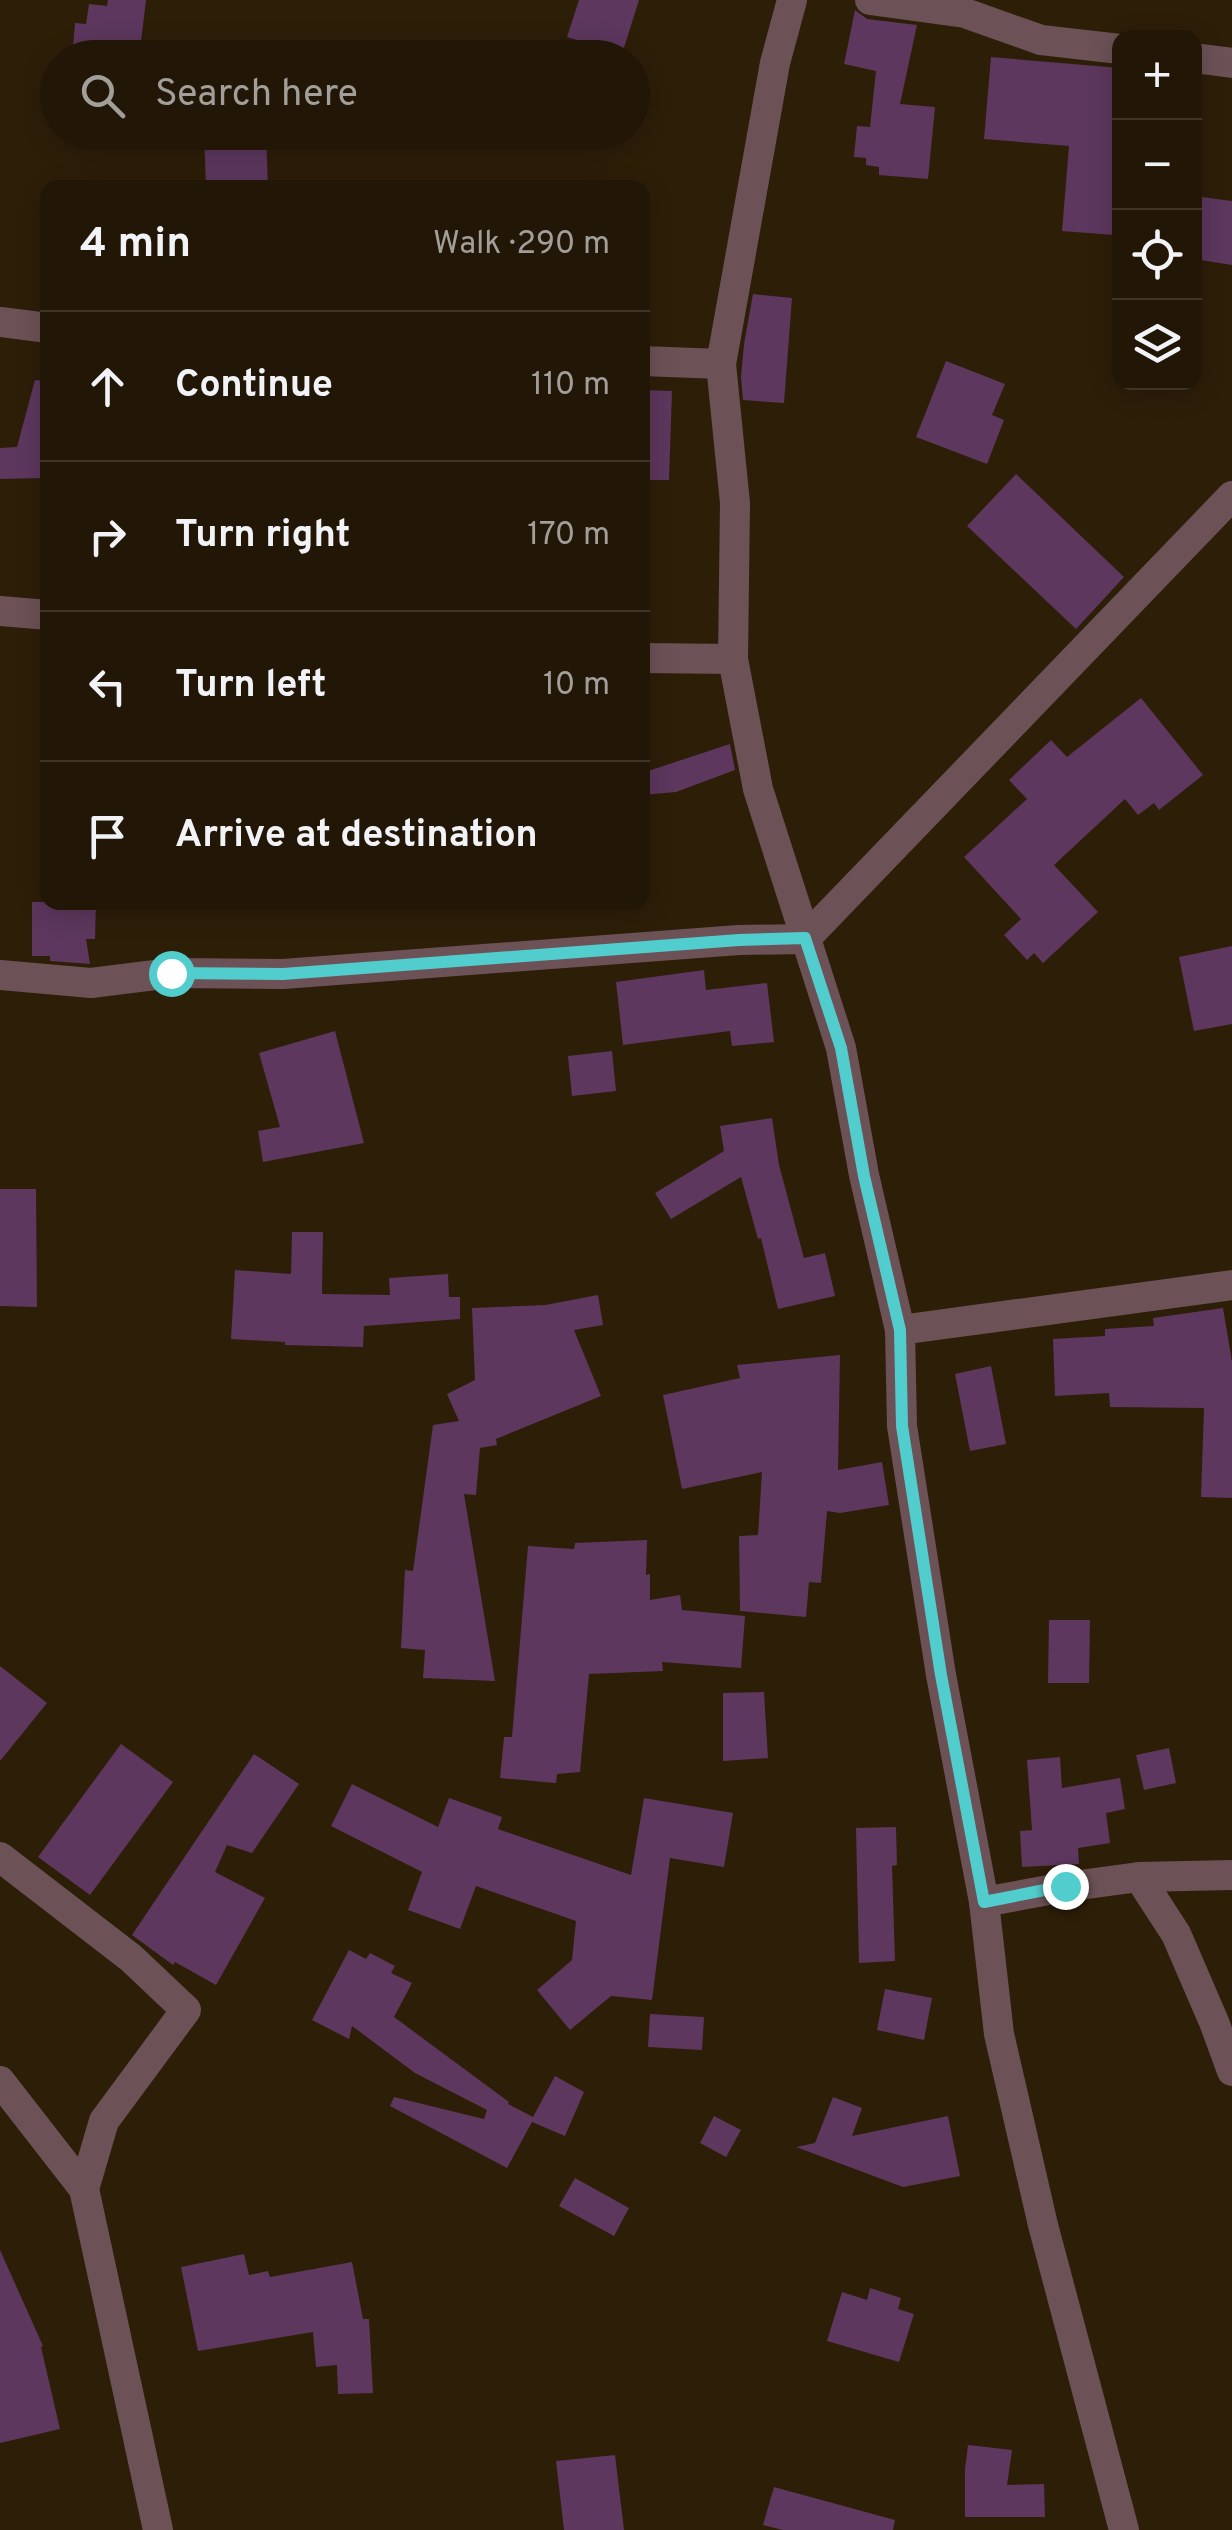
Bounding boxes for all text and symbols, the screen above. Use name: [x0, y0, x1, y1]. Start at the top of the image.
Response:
map controls: [1112, 30, 1202, 390]
button: +: [1112, 30, 1202, 120]
search box: [40, 40, 650, 150]
icon: search: [75, 68, 130, 123]
text: Search here: [155, 71, 358, 120]
button: −: [1112, 120, 1202, 210]
button: locate: [1112, 210, 1202, 300]
text: 4 min: [80, 219, 191, 272]
text: Walk · 290 m: [433, 225, 610, 265]
button: layers: [1112, 300, 1202, 390]
icon: ahead: [80, 359, 135, 414]
text: Continue: [175, 362, 333, 411]
text: 110 m: [531, 366, 610, 406]
icon: right: [80, 509, 135, 564]
text: Turn right: [175, 512, 350, 561]
text: 170 m: [527, 516, 610, 556]
icon: left: [80, 659, 135, 714]
text: Turn left: [175, 662, 327, 711]
text: 10 m: [543, 666, 610, 706]
icon: arrive: [80, 809, 135, 864]
text: Arrive at destination: [175, 812, 538, 861]
route start: [149, 951, 195, 997]
route end: [1043, 1864, 1089, 1910]

